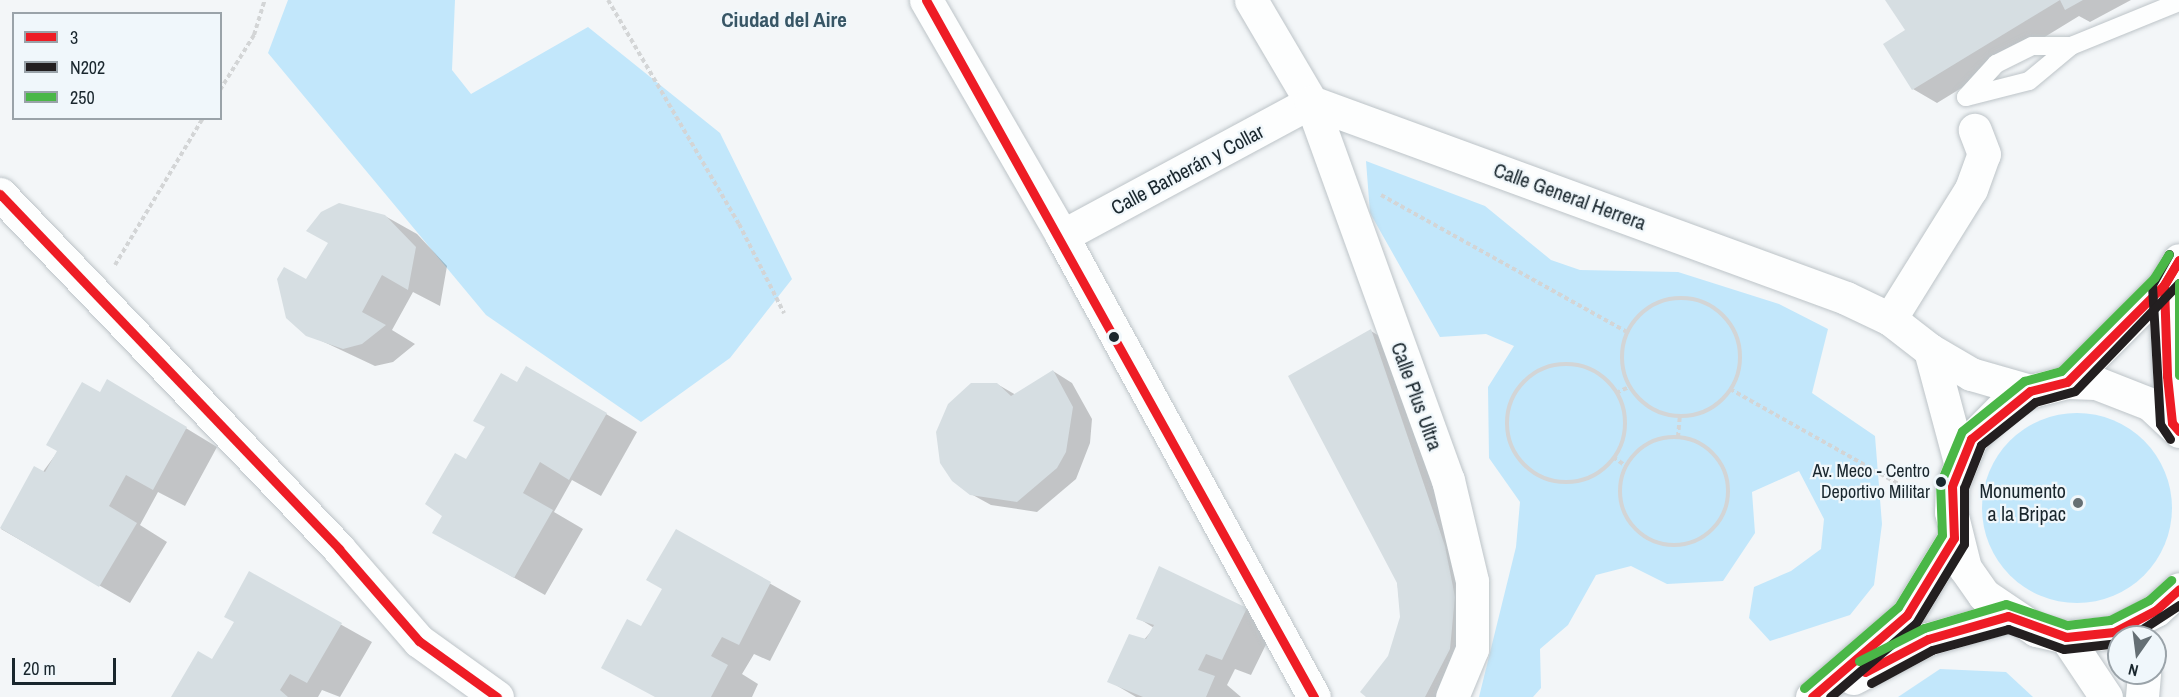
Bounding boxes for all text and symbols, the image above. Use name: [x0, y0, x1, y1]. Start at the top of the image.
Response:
district label: Ciudad del Aire: [721, 7, 847, 33]
legend: [12, 12, 222, 120]
text: 3: [70, 25, 78, 50]
text: N202: [70, 55, 105, 80]
text: 250: [70, 85, 95, 110]
street label: Calle Barberán y Collar: [1107, 119, 1267, 219]
street label: Calle General Herrera: [1491, 157, 1649, 235]
unlabelled marker: [1108, 331, 1120, 343]
street label: Calle Plus Ultra: [1386, 339, 1448, 453]
place label: Av. Meco - Centro Deportivo Militar: [1812, 461, 1930, 504]
marker: Av. Meco - Centro Deportivo Militar: [1935, 476, 1947, 488]
place label: Monumento a la Bripac: [1979, 479, 2066, 526]
marker: Monumento a la Bripac: [2071, 496, 2085, 510]
north arrow: [2107, 625, 2167, 685]
scale bar: [15, 646, 118, 684]
text: 20 m: [23, 656, 56, 681]
text: N: [2126, 659, 2140, 682]

